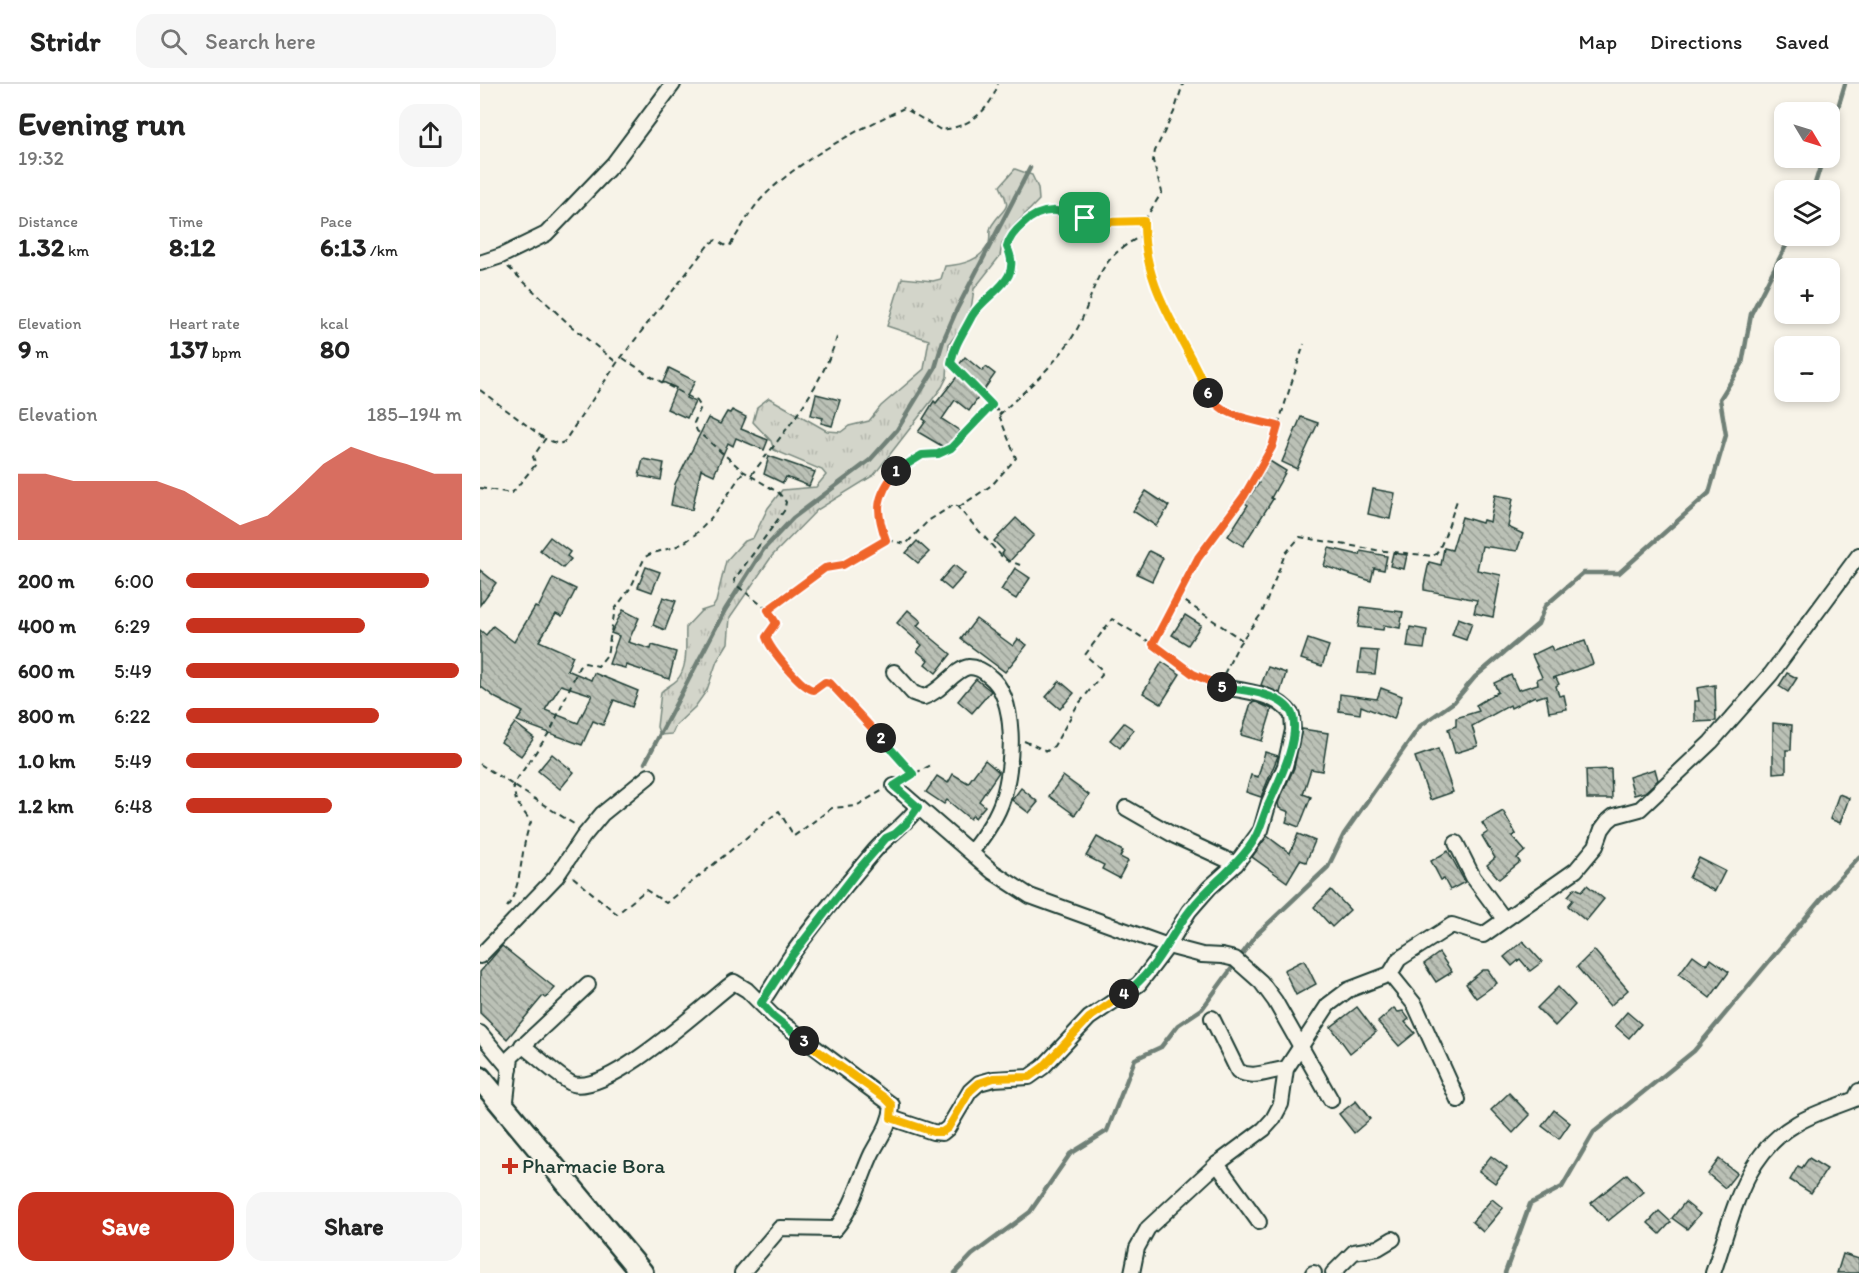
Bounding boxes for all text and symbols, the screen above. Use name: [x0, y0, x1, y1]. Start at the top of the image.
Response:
search box: [136, 14, 556, 68]
text: Stridr: [30, 24, 100, 58]
icon: search: [157, 25, 190, 58]
text: Search here: [205, 28, 316, 55]
text: Map: [1579, 29, 1617, 54]
text: Directions: [1650, 29, 1742, 54]
text: Saved: [1775, 29, 1829, 54]
north arrow: [1774, 102, 1840, 168]
map controls: [1774, 102, 1840, 402]
text: Evening run: [18, 104, 185, 143]
button: share: [399, 104, 462, 167]
text: 19:32: [18, 146, 64, 170]
button: layers: [1774, 180, 1840, 246]
pin: [1059, 192, 1110, 243]
icon: arrive: [1068, 201, 1101, 234]
text: Distance: [18, 212, 78, 231]
text: Time: [169, 212, 203, 231]
text: Pace: [320, 212, 352, 231]
text: 1.32: [18, 231, 64, 263]
text: 8:12: [169, 231, 215, 263]
text: 6:13: [320, 231, 366, 263]
text: km: [64, 241, 89, 260]
text: /km: [366, 241, 398, 260]
button: +: [1774, 258, 1840, 324]
text: Elevation: [18, 314, 82, 333]
text: Heart rate: [169, 314, 240, 333]
text: kcal: [320, 314, 348, 333]
text: 9: [18, 333, 32, 365]
text: 137: [169, 333, 208, 365]
text: 80: [320, 333, 350, 365]
button: −: [1774, 336, 1840, 402]
text: m: [32, 343, 49, 362]
text: bpm: [208, 343, 241, 362]
pin: 6: [1193, 378, 1223, 408]
text: 6: [1204, 383, 1212, 402]
text: Elevation: [18, 402, 97, 426]
text: 185–194 m: [367, 402, 462, 426]
pin: 1: [881, 456, 911, 486]
text: 1: [892, 461, 900, 480]
text: 200 m: [18, 569, 74, 593]
text: 6:00: [114, 569, 154, 593]
text: 400 m: [18, 614, 76, 638]
text: 6:29: [114, 614, 150, 638]
text: 600 m: [18, 659, 75, 683]
text: 5:49: [114, 659, 152, 683]
pin: 5: [1207, 672, 1237, 702]
text: 5: [1218, 677, 1226, 696]
text: 800 m: [18, 704, 75, 728]
text: 6:22: [114, 704, 151, 728]
pin: 2: [866, 723, 896, 753]
text: 2: [877, 728, 885, 747]
text: 1.0 km: [18, 749, 75, 773]
text: 5:49: [114, 749, 152, 773]
text: 1.2 km: [18, 794, 74, 818]
text: 6:48: [114, 794, 152, 818]
pin: 4: [1109, 979, 1139, 1009]
text: 4: [1119, 984, 1129, 1003]
pin: 3: [789, 1026, 819, 1056]
text: 3: [800, 1031, 808, 1050]
place label: Pharmacie Bora: [522, 1153, 665, 1178]
marker: Pharmacie Bora: [503, 1159, 517, 1173]
button: Save: [18, 1192, 234, 1261]
button: Share: [246, 1192, 462, 1261]

